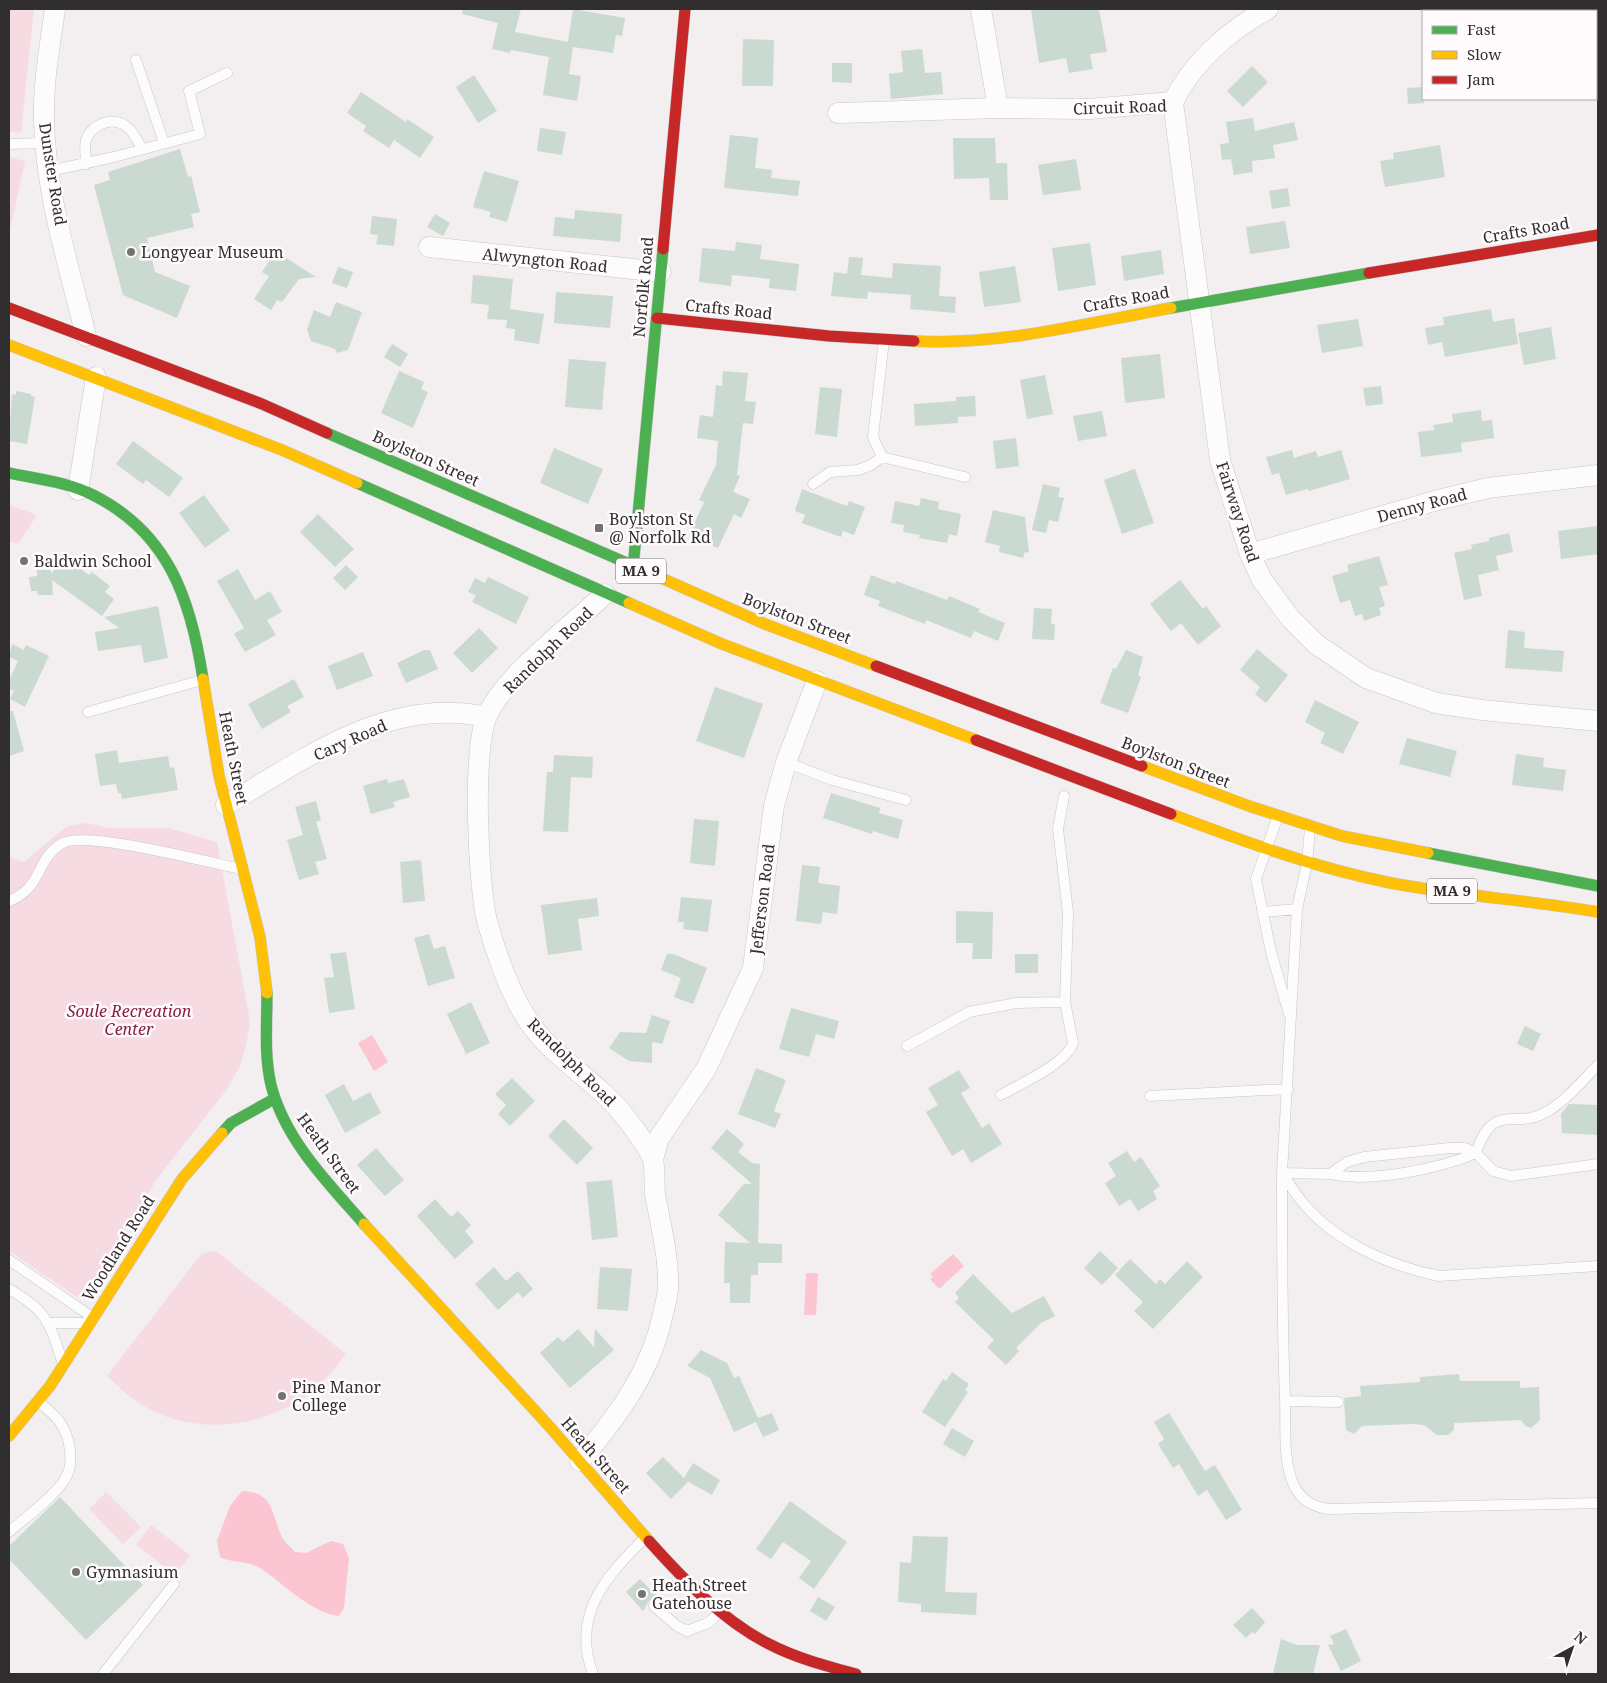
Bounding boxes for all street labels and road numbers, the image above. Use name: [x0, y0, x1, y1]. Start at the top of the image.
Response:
street label: Circuit Road: [1073, 94, 1168, 120]
street label: Dunster Road: [34, 121, 72, 227]
street label: Crafts Road: [1481, 212, 1571, 248]
street label: Norfolk Road: [628, 235, 658, 338]
street label: Alwyngton Road: [481, 242, 609, 278]
street label: Crafts Road: [1081, 281, 1171, 317]
street label: Crafts Road: [684, 293, 774, 325]
street label: Boylston Street: [369, 425, 483, 491]
street label: Fairway Road: [1211, 459, 1265, 565]
street label: Denny Road: [1375, 482, 1470, 528]
road number: MA 9: [616, 558, 666, 584]
street label: Boylston Street: [740, 587, 855, 649]
street label: Randolph Road: [498, 601, 598, 698]
street label: Heath Street: [214, 709, 254, 807]
street label: Cary Road: [310, 714, 390, 766]
street label: Boylston Street: [1119, 731, 1234, 793]
street label: Jefferson Road: [744, 842, 780, 957]
road number: MA 9: [1427, 878, 1477, 904]
street label: Randolph Road: [523, 1013, 621, 1111]
street label: Heath Street: [292, 1108, 366, 1198]
street label: Woodland Road: [77, 1191, 159, 1305]
street label: Heath Street: [557, 1412, 636, 1498]

